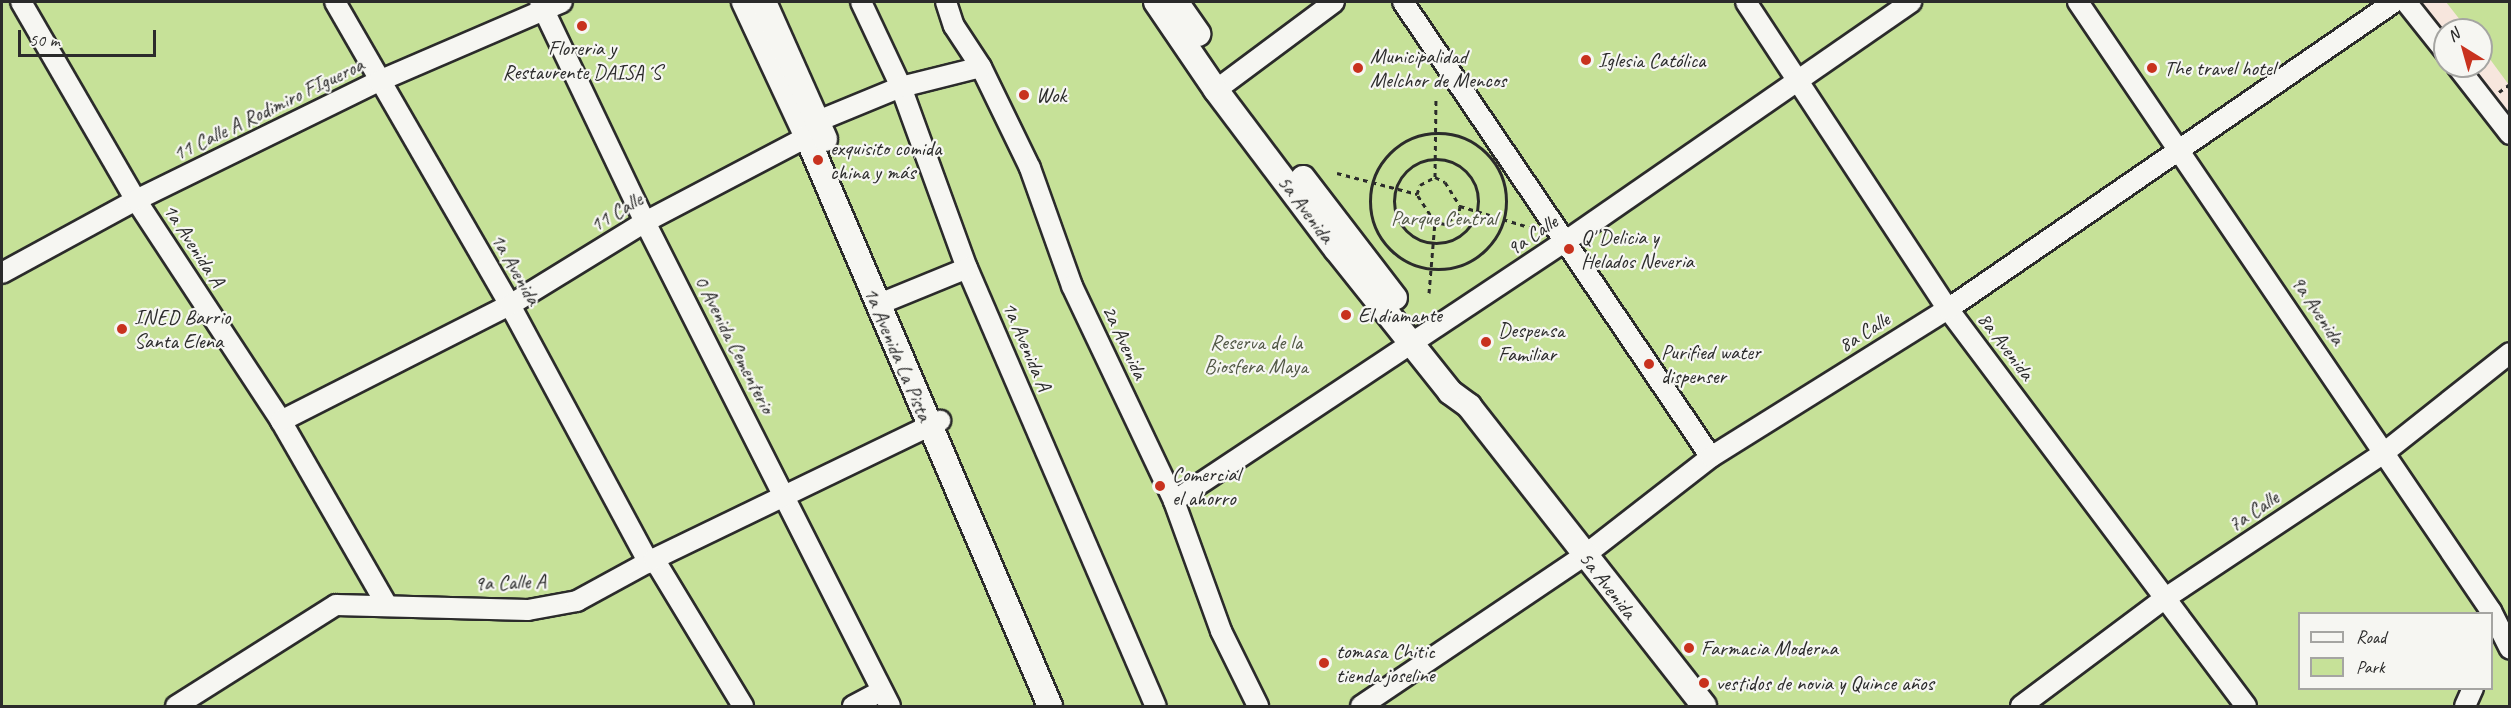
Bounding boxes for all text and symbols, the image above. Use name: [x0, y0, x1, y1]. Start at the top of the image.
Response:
scale bar: [21, 18, 159, 56]
north arrow: [2433, 18, 2493, 78]
marker: Floreria y Restaurente DAISA´S: [575, 19, 589, 33]
text: N: [2443, 24, 2463, 46]
text: 50 m: [29, 29, 60, 51]
place label: Floreria y Restaurente DAISA´S: [502, 35, 662, 85]
place label: Municipalidad Melchor de Mencos: [1370, 43, 1506, 93]
place label: Iglesia Católica: [1598, 47, 1706, 73]
street label: 11 Calle A Rodimiro FIgueroa: [168, 52, 368, 166]
marker: Iglesia Católica: [1579, 53, 1593, 67]
place label: The travel hotel: [2164, 55, 2276, 81]
marker: Municipalidad Melchor de Mencos: [1351, 61, 1365, 75]
marker: The travel hotel: [2145, 61, 2159, 75]
place label: Wok: [1036, 82, 1066, 108]
marker: Wok: [1017, 88, 1031, 102]
place label: exquisito comida china y más: [830, 135, 943, 185]
marker: exquisito comida china y más: [811, 153, 825, 167]
street label: 5a Avenida: [1272, 170, 1340, 248]
street label: 11 Calle: [585, 187, 647, 237]
street label: 1a Avenida A: [158, 199, 230, 291]
park label: Parque Central: [1391, 205, 1497, 231]
street label: 9a Calle: [1501, 209, 1563, 261]
place label: Q' Delicia y Helados Neveria: [1581, 224, 1694, 274]
street label: 1a Avenida: [486, 229, 546, 309]
marker: Q' Delicia y Helados Neveria: [1562, 242, 1576, 256]
street label: 0 Avenida Cementerio: [689, 271, 781, 417]
street label: 9a Avenida: [2286, 271, 2350, 349]
street label: 1a Avenida La Pista: [858, 283, 938, 425]
street label: 1a Avenida A: [997, 298, 1057, 394]
street label: 2a Avenida: [1097, 301, 1153, 383]
place label: El diamante: [1358, 302, 1443, 328]
place label: INED Barrio Santa Elena: [134, 304, 231, 354]
street label: 8a Calle: [1833, 306, 1895, 358]
street label: 8a Avenida: [1972, 307, 2040, 385]
marker: El diamante: [1339, 308, 1353, 322]
place label: Despensa Familiar: [1498, 317, 1564, 367]
marker: INED Barrio Santa Elena: [115, 322, 129, 336]
park label: Reserva de la Biosfera Maya: [1204, 329, 1308, 379]
marker: Despensa Familiar: [1479, 335, 1493, 349]
place label: Purified water dispenser: [1661, 339, 1761, 389]
marker: Purified water dispenser: [1642, 357, 1656, 371]
place label: Comercial el ahorro: [1172, 461, 1240, 511]
marker: Comercial el ahorro: [1153, 479, 1167, 493]
street label: 7a Calle: [2222, 485, 2284, 537]
street label: 5a Avenida: [1574, 546, 1642, 624]
street label: 9a Calle A: [473, 568, 547, 596]
legend: [2298, 612, 2493, 690]
text: Road: [2356, 626, 2386, 648]
place label: Farmacia Moderna: [1701, 635, 1837, 661]
place label: tomasa Chitic tienda joseline: [1336, 638, 1435, 688]
marker: Farmacia Moderna: [1682, 641, 1696, 655]
marker: tomasa Chitic tienda joseline: [1317, 656, 1331, 670]
text: Park: [2356, 656, 2385, 678]
place label: vestidos de novia y Quince años: [1716, 670, 1934, 696]
marker: vestidos de novia y Quince años: [1697, 676, 1711, 690]

